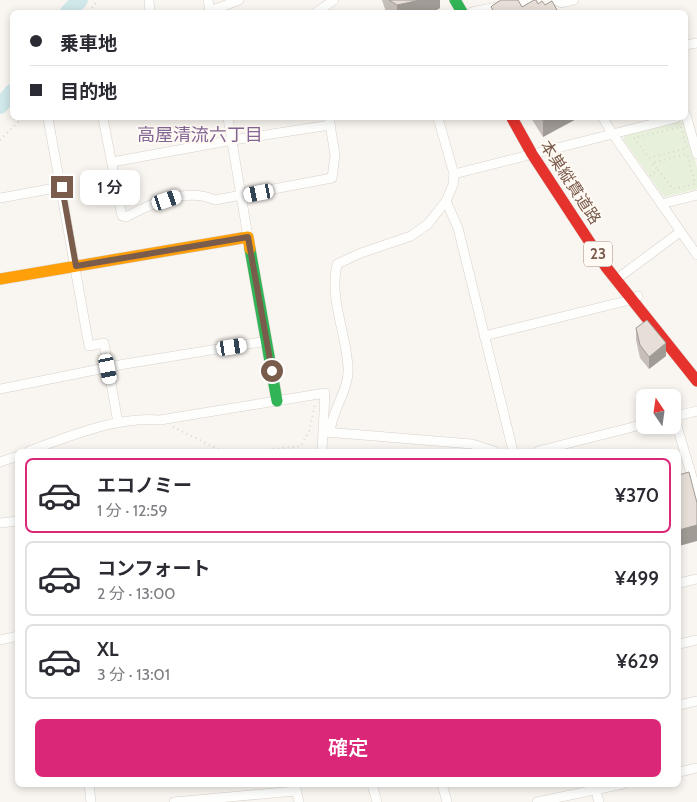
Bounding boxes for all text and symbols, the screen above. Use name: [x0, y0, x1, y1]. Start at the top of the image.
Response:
text: 乗車地: [60, 32, 117, 55]
text: 目的地: [60, 80, 117, 103]
district label: 高屋清流六丁目: [137, 124, 263, 146]
street label: 本巣縦貫道路: [536, 137, 605, 228]
callout: 1 分: [80, 170, 140, 204]
route end: [51, 176, 73, 198]
text: 1 分: [97, 178, 123, 197]
car: [242, 183, 275, 203]
car: [150, 188, 183, 212]
road number: 23: [584, 242, 612, 266]
car: [216, 337, 247, 357]
car: [97, 353, 118, 385]
route start: [261, 360, 283, 382]
north arrow: [636, 389, 681, 434]
map controls: [636, 389, 681, 434]
icon: car: [37, 473, 82, 518]
text: エコノミー: [97, 474, 192, 497]
text: ¥370: [615, 484, 659, 507]
text: 1 分 · 12:59: [97, 501, 168, 520]
icon: car: [37, 556, 82, 601]
text: コンフォート: [97, 557, 210, 580]
text: ¥499: [615, 567, 659, 590]
text: 2 分 · 13:00: [97, 584, 176, 603]
text: XL: [97, 638, 118, 661]
icon: car: [37, 639, 82, 684]
text: ¥629: [616, 650, 659, 673]
text: 3 分 · 13:01: [97, 665, 170, 684]
button: 確定: [35, 719, 661, 777]

